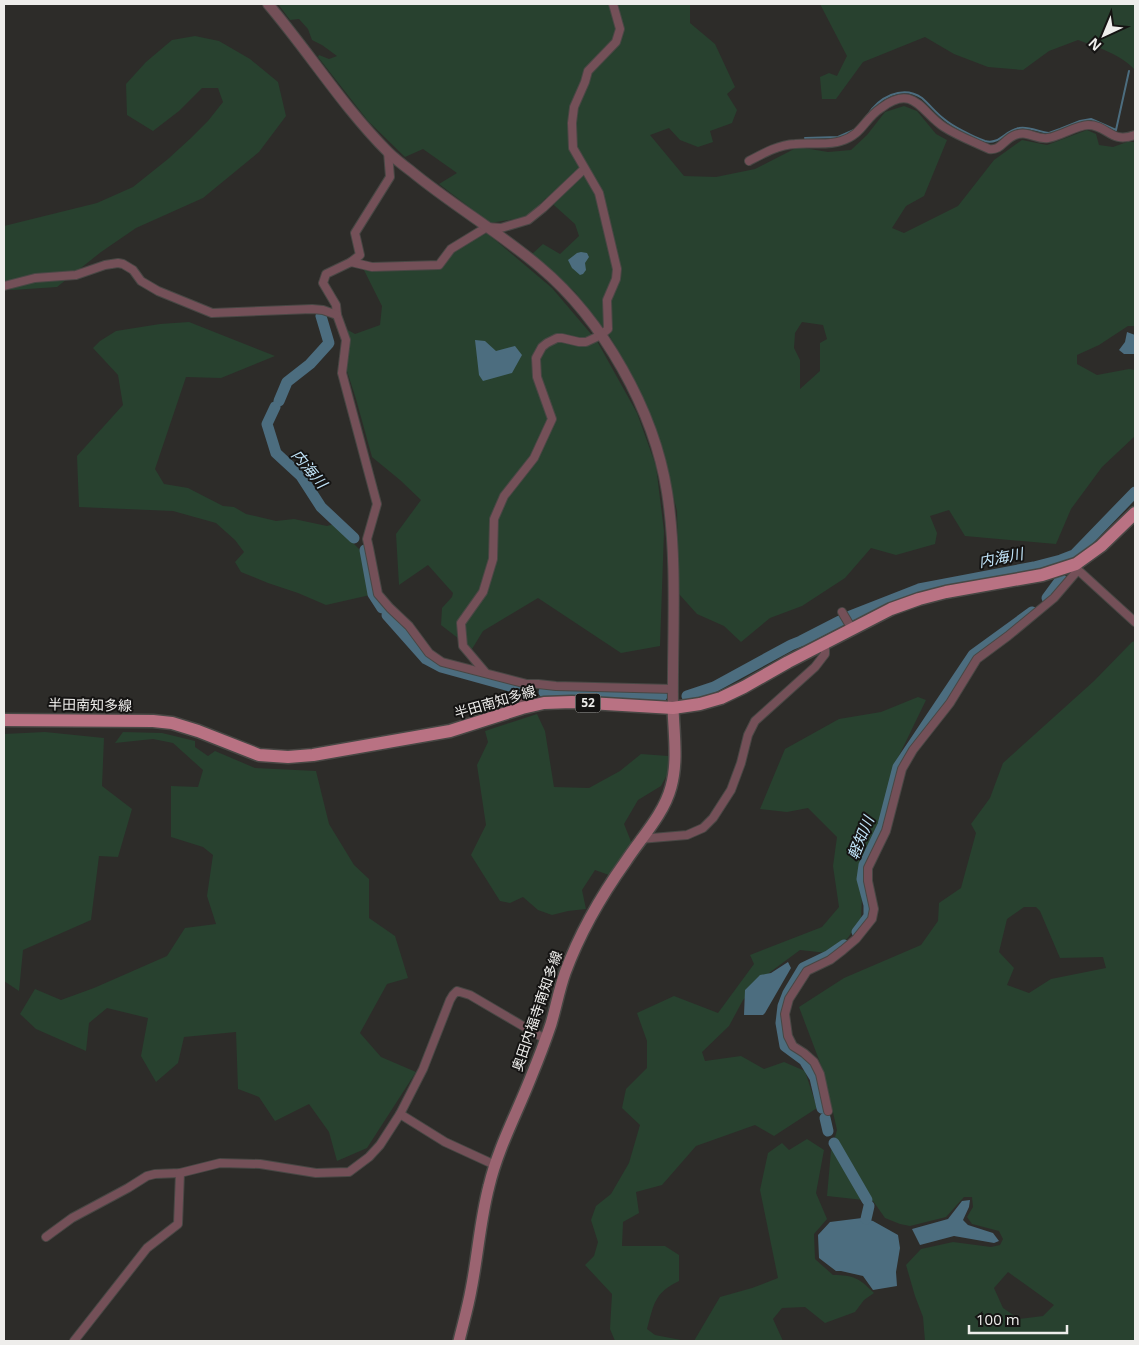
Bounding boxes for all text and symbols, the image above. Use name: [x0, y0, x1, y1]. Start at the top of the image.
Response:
north arrow: [1079, 10, 1129, 60]
text: N: [1084, 34, 1105, 56]
water label: 内海川: [288, 445, 333, 494]
water label: 内海川: [977, 543, 1027, 571]
street label: 半田南知多線: [452, 681, 538, 722]
street label: 半田南知多線: [48, 694, 132, 715]
road number: 52: [576, 694, 600, 712]
water label: 軽知川: [842, 811, 879, 862]
street label: 奥田内福寺南知多線: [507, 948, 566, 1073]
scale bar: [969, 1302, 1066, 1334]
text: 100 m: [976, 1309, 1020, 1329]

